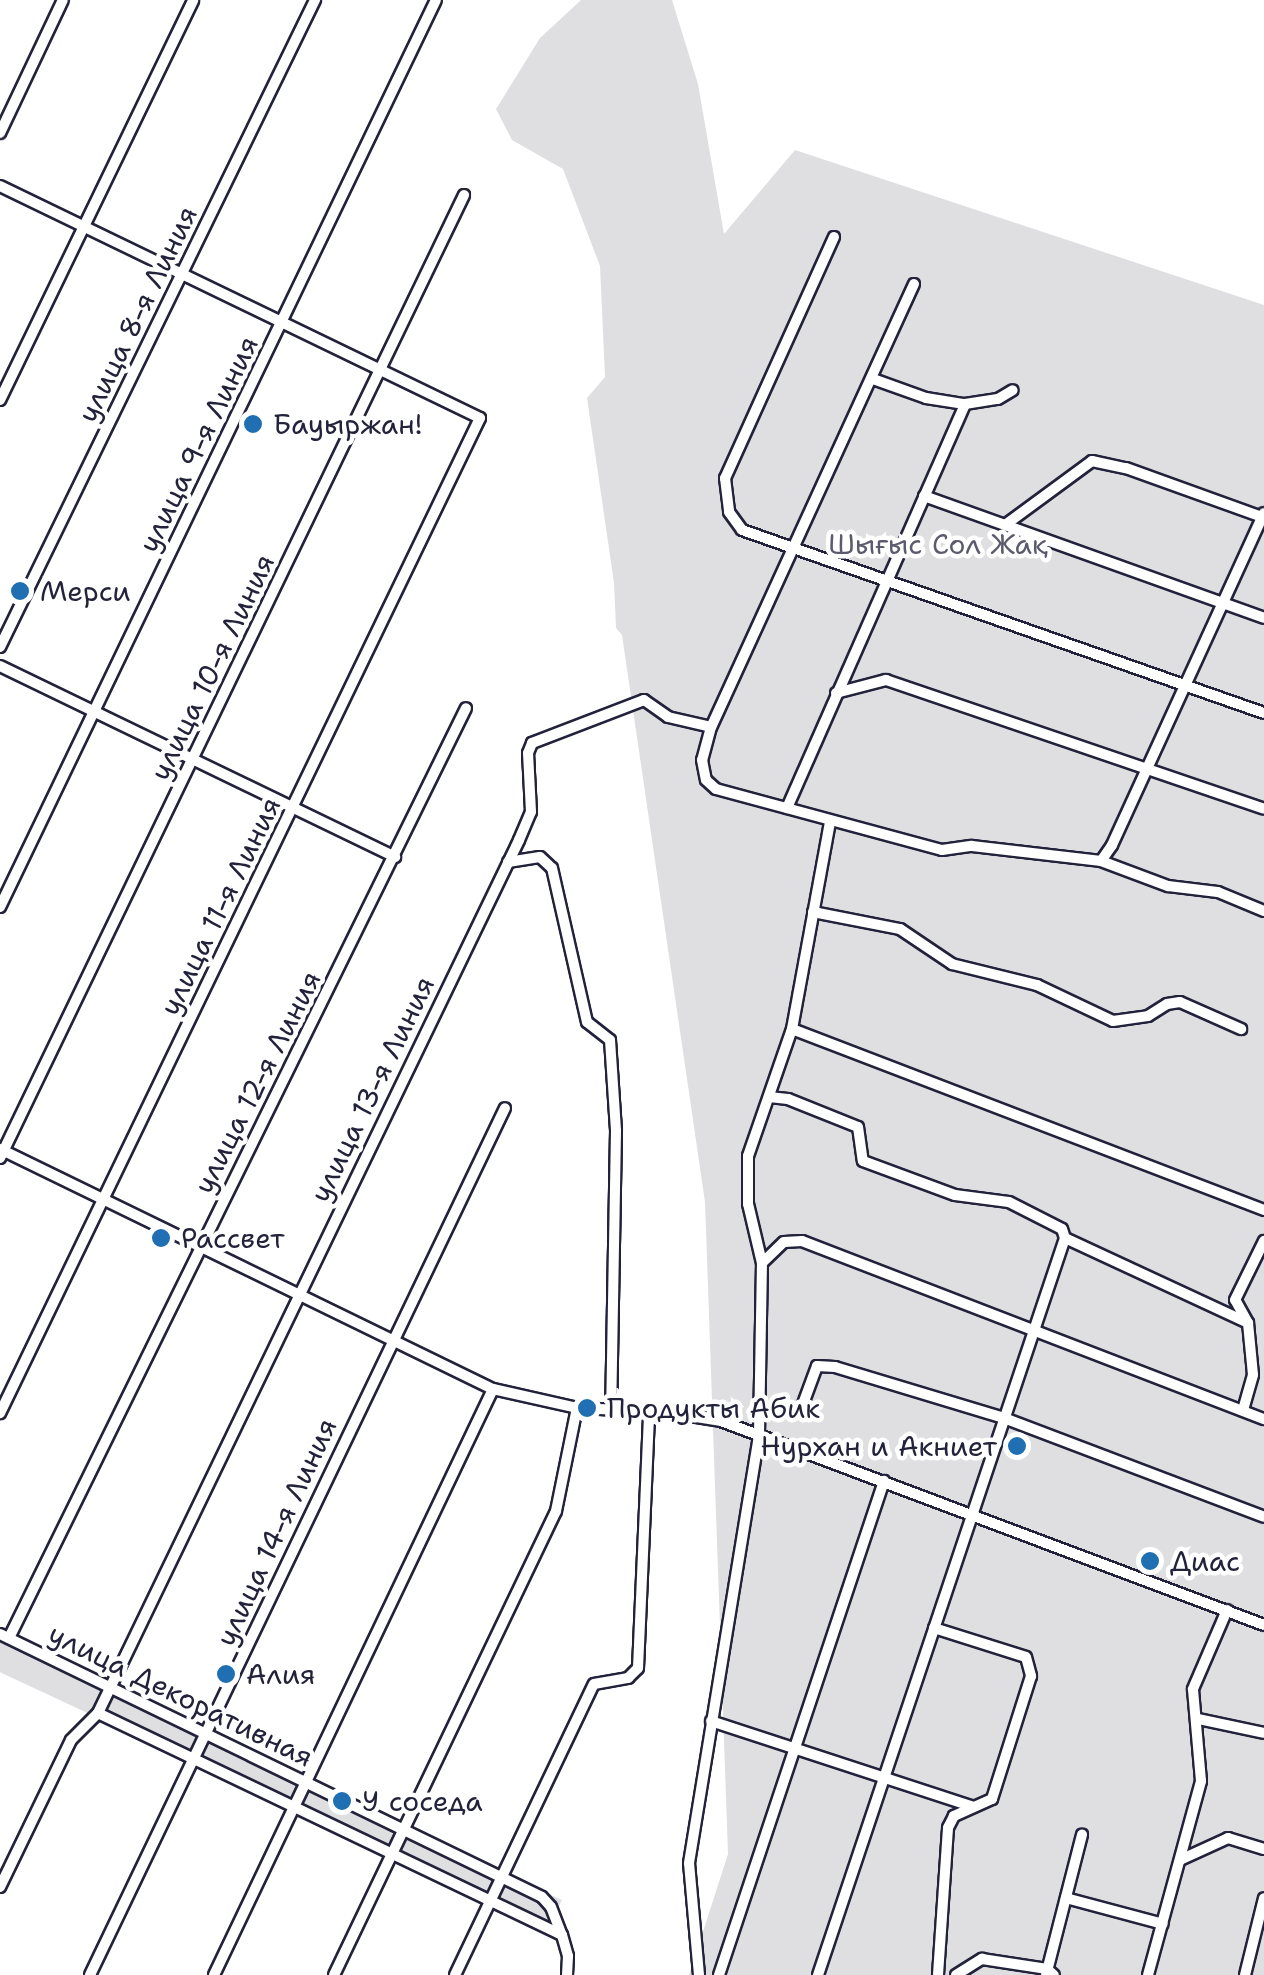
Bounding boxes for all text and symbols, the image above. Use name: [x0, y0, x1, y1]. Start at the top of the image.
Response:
street label: улица 8-я Линия: [70, 200, 204, 428]
street label: улица 9-я Линия: [131, 331, 265, 557]
place label: Бауыржан!: [273, 407, 422, 441]
marker: Бауыржан!: [242, 413, 264, 435]
park label: Шығыс Сол Жақ: [828, 527, 1048, 561]
street label: улица 10-я Линия: [143, 549, 281, 785]
place label: Мерси: [40, 574, 131, 608]
marker: Мерси: [9, 580, 31, 602]
street label: улица 11-я Линия: [153, 791, 287, 1021]
street label: улица 12-я Линия: [186, 965, 328, 1199]
street label: улица 13-я Линия: [303, 971, 441, 1207]
place label: Рассвет: [181, 1221, 285, 1255]
marker: Рассвет: [150, 1227, 172, 1249]
place label: Продукты Абик: [607, 1391, 820, 1425]
marker: Продукты Абик: [576, 1397, 598, 1419]
street label: улица 14-я Линия: [209, 1413, 343, 1651]
place label: Нурхан и Акниет: [760, 1429, 997, 1463]
marker: Нурхан и Акниет: [1006, 1435, 1028, 1457]
place label: Диас: [1170, 1544, 1240, 1578]
marker: Диас: [1139, 1550, 1161, 1572]
street label: улица Декоративная: [43, 1616, 319, 1774]
place label: Алия: [246, 1657, 315, 1691]
marker: Алия: [215, 1663, 237, 1685]
place label: У соседа: [362, 1784, 483, 1818]
marker: У соседа: [331, 1790, 353, 1812]

